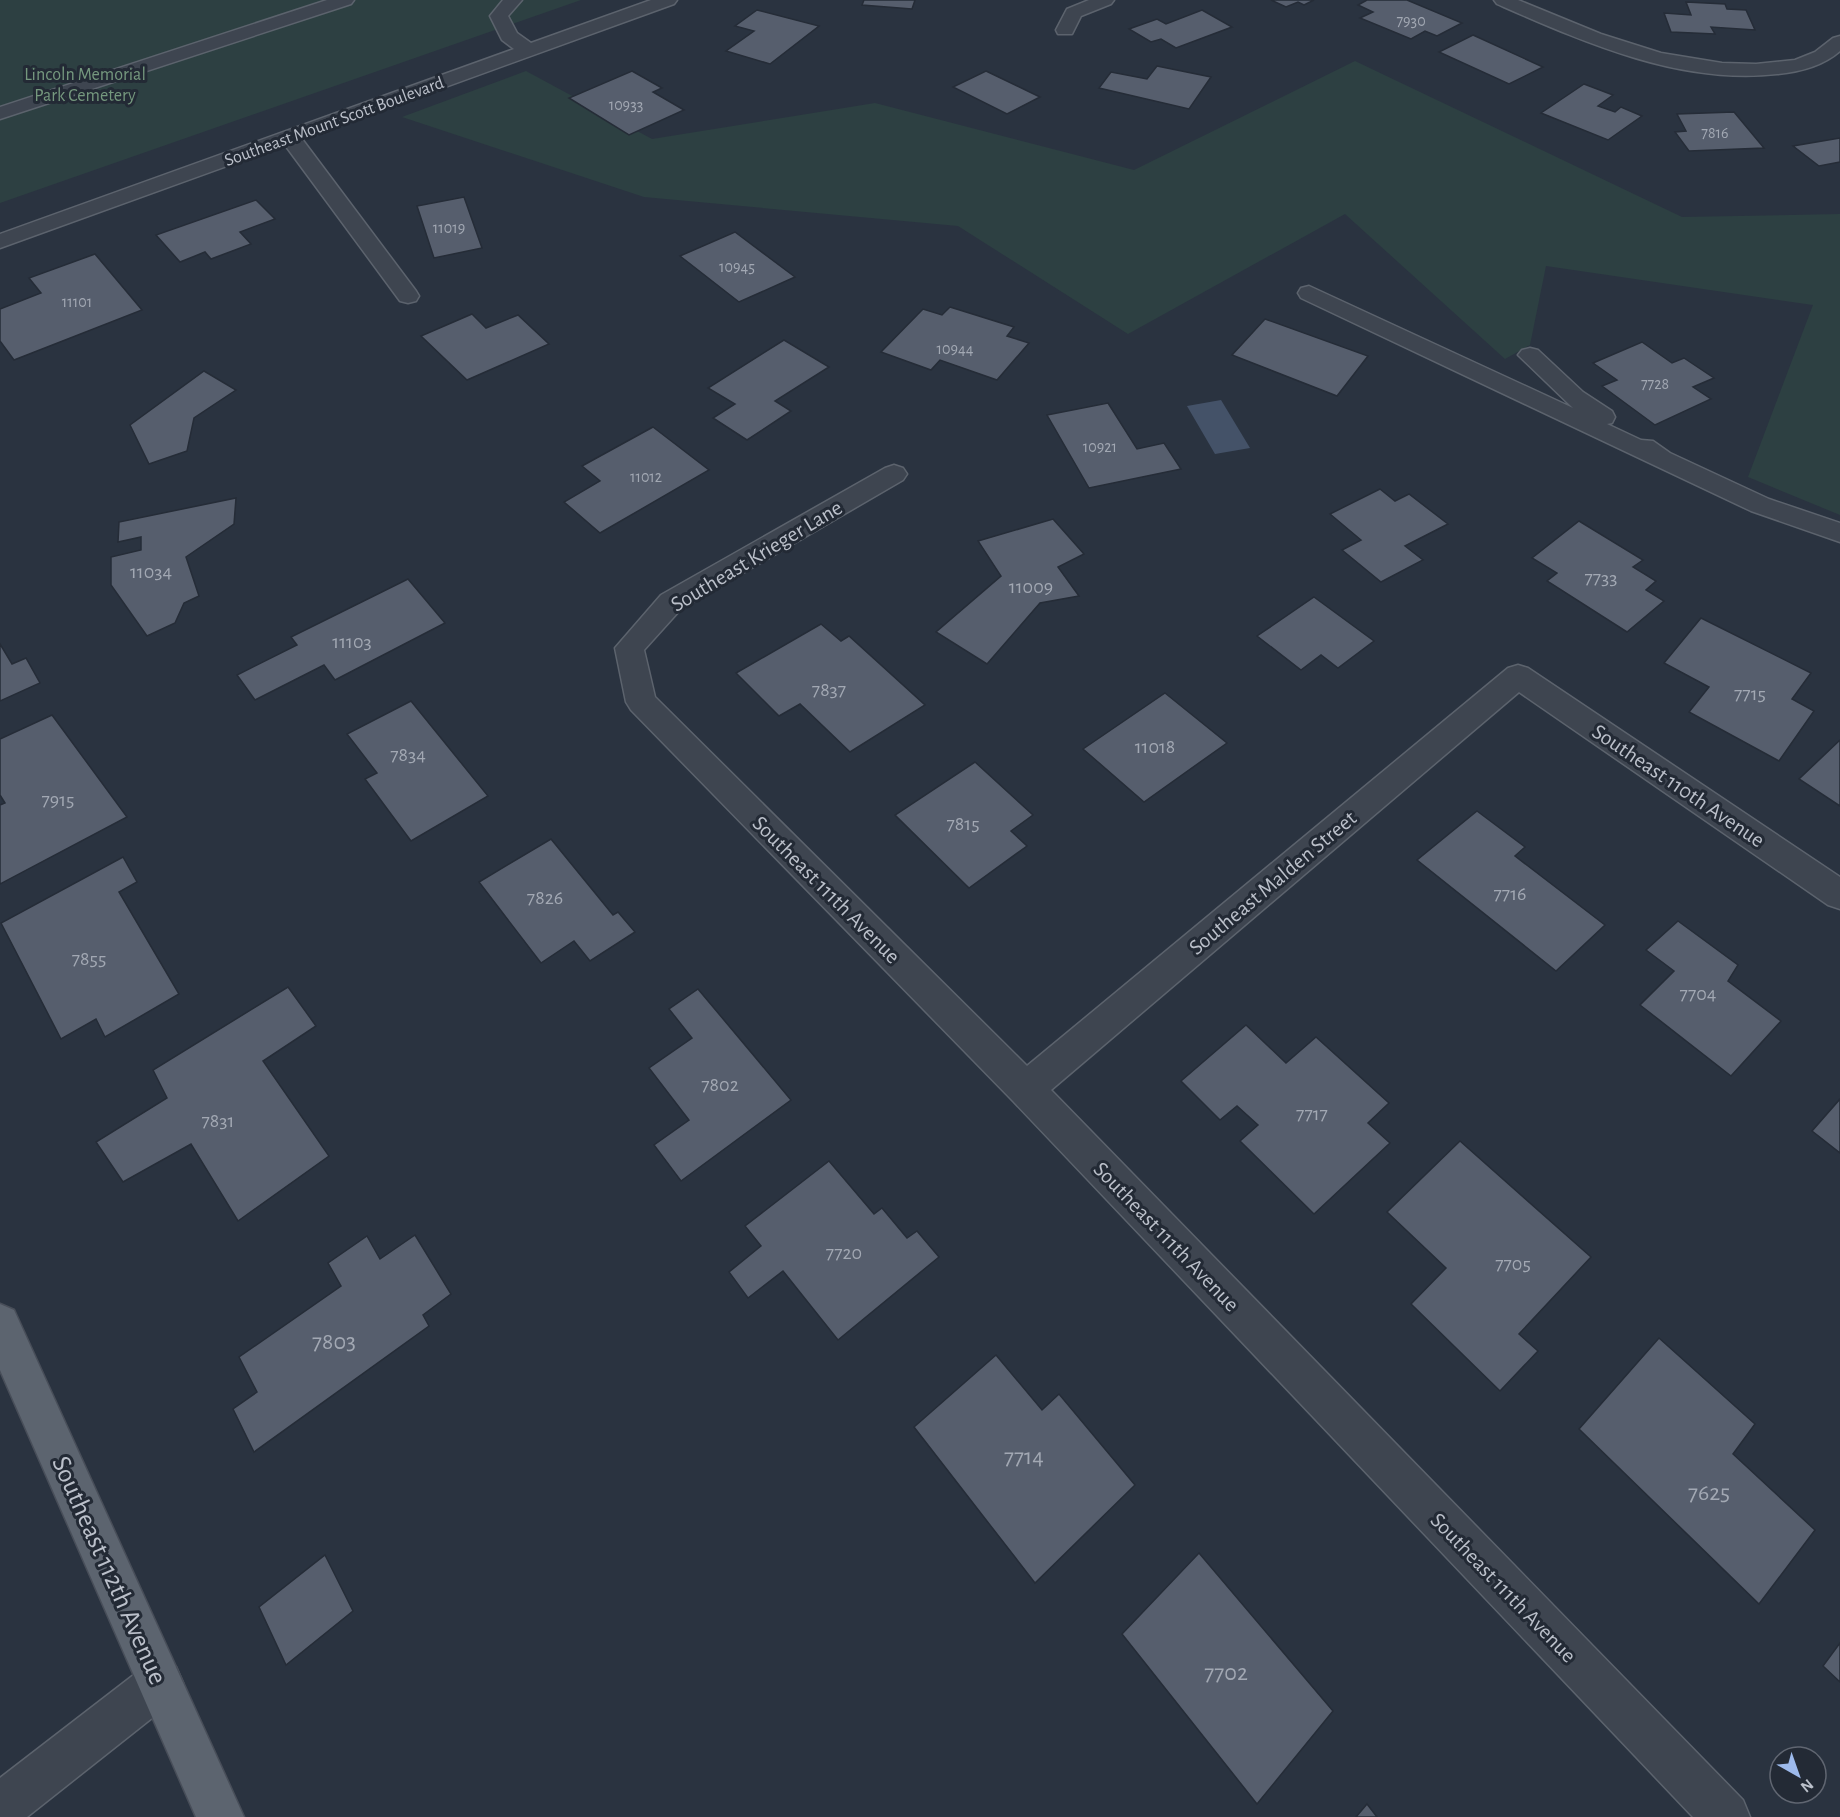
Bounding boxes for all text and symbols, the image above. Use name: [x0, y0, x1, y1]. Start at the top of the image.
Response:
house number: 7930: [1396, 13, 1426, 29]
park label: Lincoln Memorial Park Cemetery: [24, 66, 146, 105]
street label: Southeast Mount Scott Boulevard: [222, 74, 446, 170]
house number: 10933: [609, 97, 643, 113]
house number: 7816: [1701, 125, 1729, 141]
house number: 11019: [433, 220, 465, 236]
house number: 10945: [719, 259, 755, 275]
house number: 11101: [62, 294, 92, 310]
house number: 10944: [937, 341, 974, 357]
house number: 7728: [1641, 376, 1669, 392]
house number: 10921: [1083, 439, 1117, 455]
house number: 11012: [630, 469, 662, 485]
street label: Southeast Krieger Lane: [667, 496, 846, 616]
house number: 11034: [130, 562, 172, 582]
house number: 7733: [1584, 568, 1618, 588]
house number: 11009: [1009, 577, 1053, 597]
house number: 11103: [332, 632, 372, 652]
house number: 7837: [812, 680, 846, 700]
house number: 7715: [1734, 684, 1766, 704]
street label: Southeast 110th Avenue: [1588, 720, 1769, 852]
house number: 11018: [1135, 737, 1175, 757]
house number: 7834: [390, 745, 426, 765]
house number: 7915: [42, 790, 74, 810]
street label: Southeast Malden Street: [1185, 807, 1360, 959]
street label: Southeast 111th Avenue: [748, 812, 904, 968]
house number: 7815: [946, 814, 980, 834]
house number: 7716: [1494, 884, 1526, 904]
house number: 7826: [527, 888, 563, 908]
house number: 7855: [72, 949, 106, 969]
house number: 7704: [1680, 984, 1716, 1004]
house number: 7802: [701, 1075, 739, 1095]
house number: 7717: [1296, 1104, 1328, 1124]
house number: 7831: [202, 1111, 234, 1131]
street label: Southeast 111th Avenue: [1089, 1158, 1243, 1316]
house number: 7720: [826, 1243, 862, 1263]
house number: 7705: [1495, 1254, 1531, 1274]
house number: 7803: [312, 1330, 356, 1354]
house number: 7714: [1004, 1445, 1044, 1469]
street label: Southeast 112th Avenue: [47, 1452, 172, 1688]
house number: 7625: [1688, 1481, 1730, 1505]
street label: Southeast 111th Avenue: [1426, 1509, 1580, 1667]
house number: 7702: [1204, 1661, 1248, 1685]
north arrow: [1768, 1745, 1828, 1805]
text: N: [1798, 1776, 1816, 1795]

